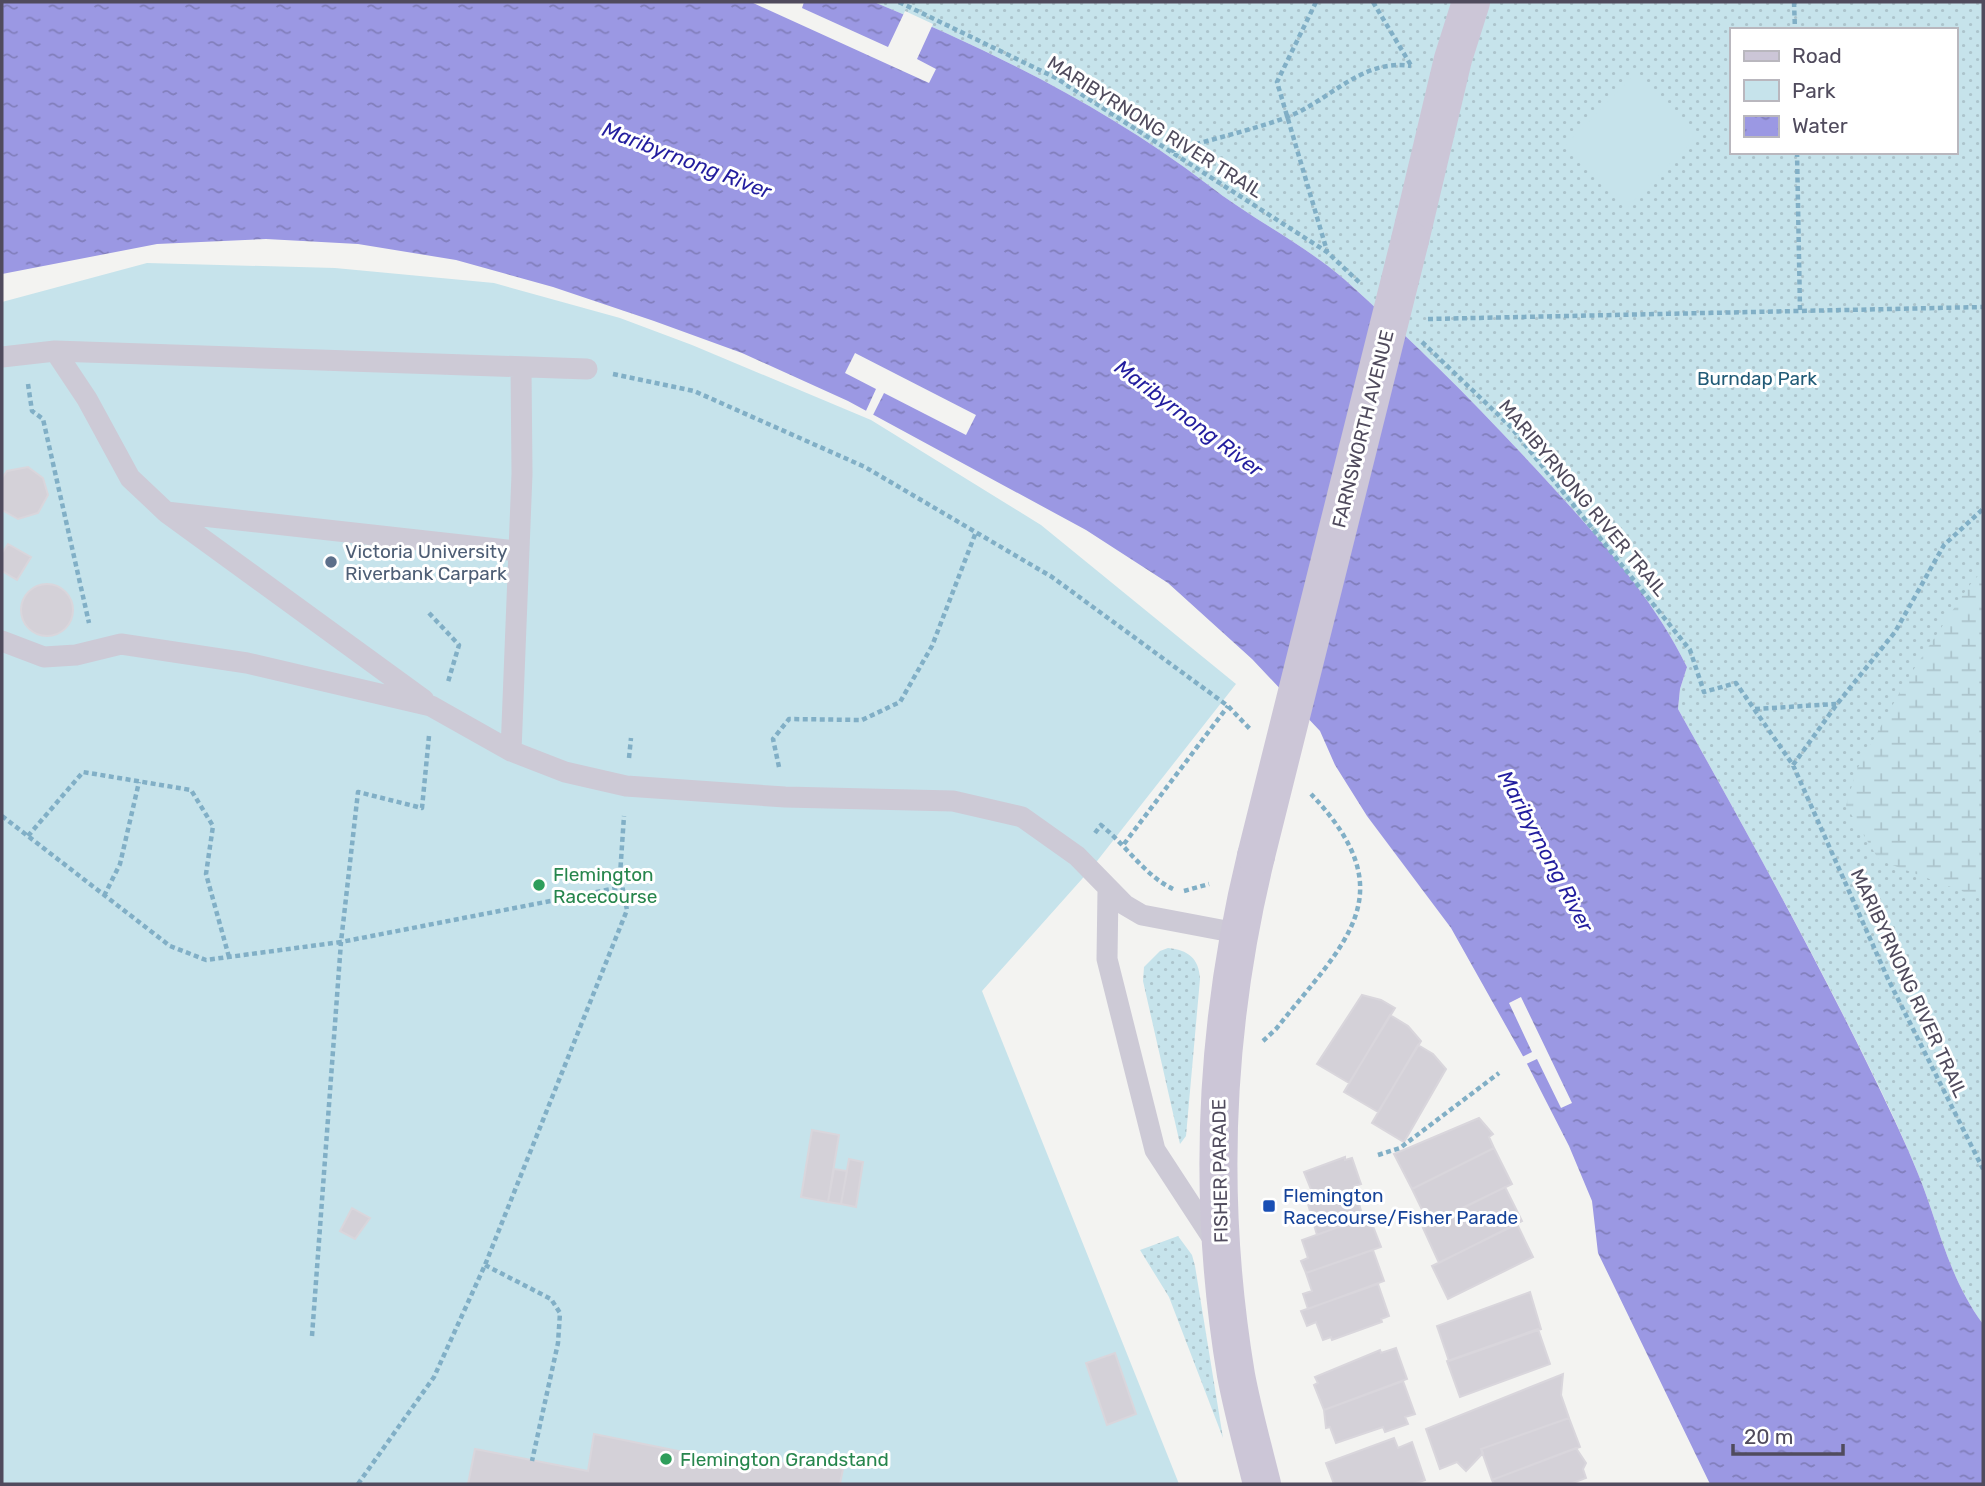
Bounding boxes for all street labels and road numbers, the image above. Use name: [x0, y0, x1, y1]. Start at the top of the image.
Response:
street label: MARIBYRNONG RIVER TRAIL: [1043, 51, 1267, 203]
street label: FARNSWORTH AVENUE: [1327, 328, 1399, 530]
street label: MARIBYRNONG RIVER TRAIL: [1494, 395, 1672, 601]
street label: MARIBYRNONG RIVER TRAIL: [1846, 865, 1972, 1101]
street label: FISHER PARADE: [1207, 1099, 1233, 1243]

